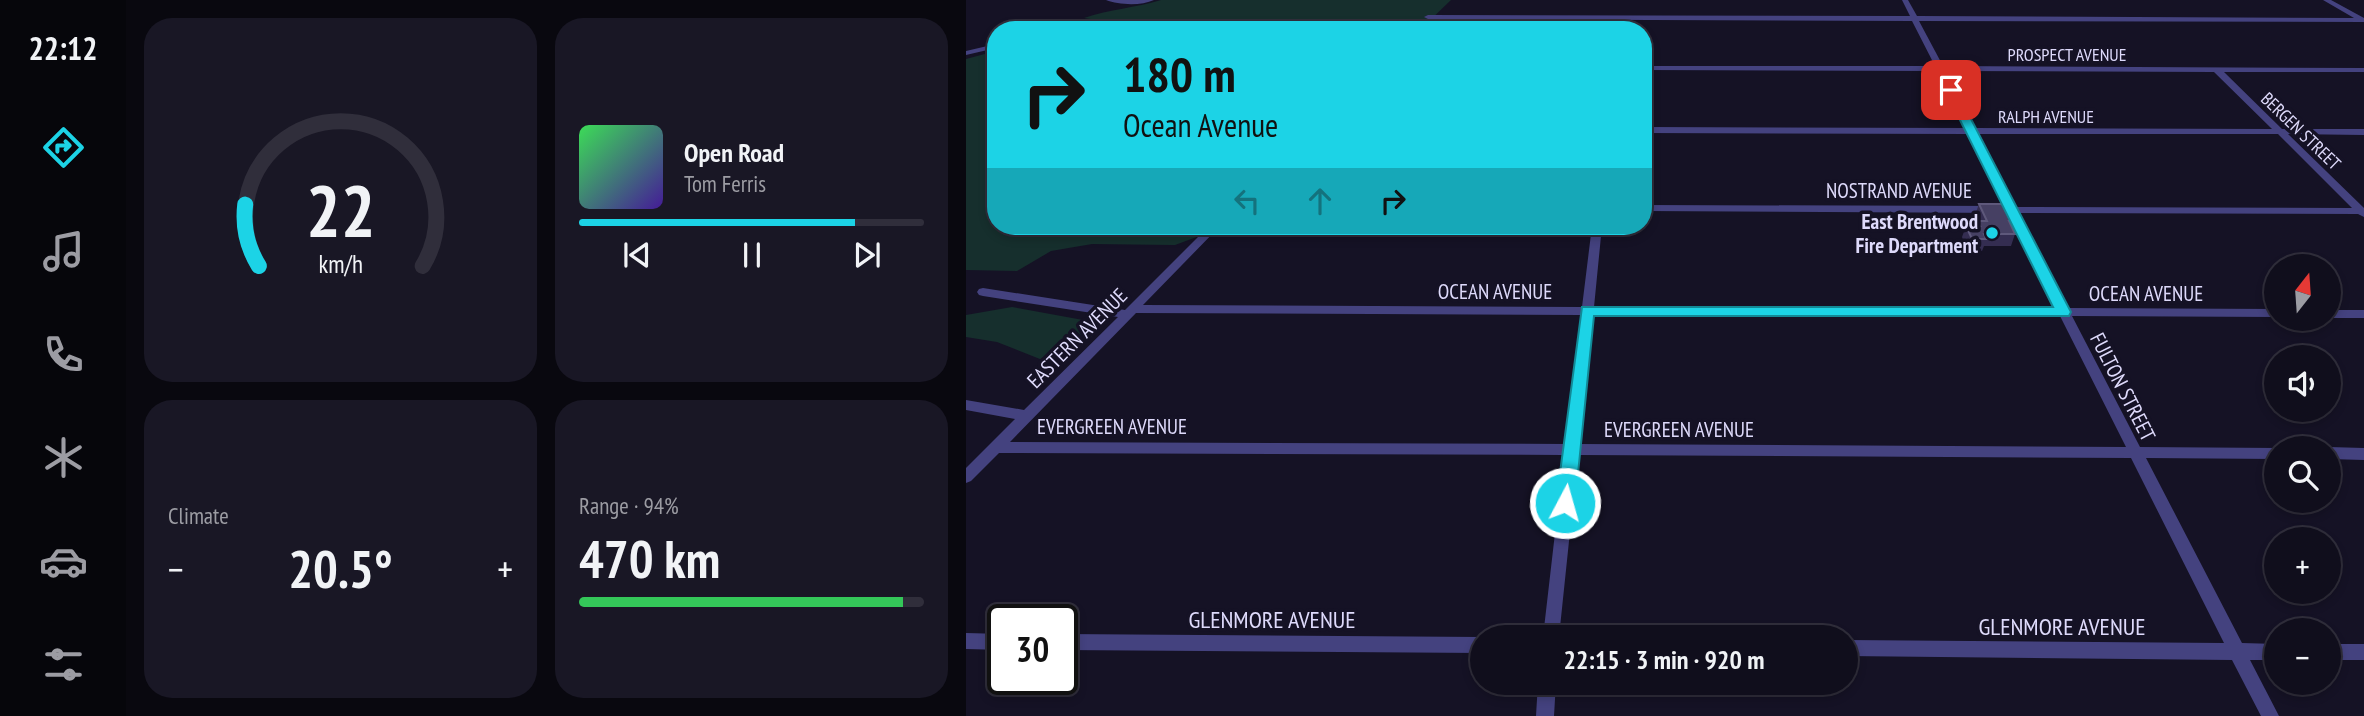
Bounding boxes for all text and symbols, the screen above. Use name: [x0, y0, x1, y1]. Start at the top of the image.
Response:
text: 22:12: [28, 27, 98, 69]
text: 180 m: [1123, 42, 1236, 106]
street label: PROSPECT AVENUE: [2008, 43, 2126, 66]
icon: right: [1008, 49, 1099, 140]
pin: [1921, 60, 1981, 120]
icon: arrive: [1932, 71, 1970, 109]
street label: BERGEN STREET: [2256, 87, 2346, 175]
text: Ocean Avenue: [1123, 104, 1278, 146]
street label: RALPH AVENUE: [1998, 105, 2094, 128]
icon: directions: [39, 123, 88, 172]
text: Open Road: [684, 136, 784, 169]
text: 22: [306, 162, 375, 256]
text: Tom Ferris: [684, 169, 766, 198]
street label: NOSTRAND AVENUE: [1826, 177, 1972, 204]
icon: left: [1228, 182, 1266, 220]
icon: ahead: [1301, 182, 1339, 220]
icon: right: [1374, 182, 1412, 220]
place label: East Brentwood Fire Department: [1856, 208, 1978, 259]
marker: East Brentwood Fire Department: [1984, 225, 2000, 241]
icon: music: [39, 227, 88, 276]
icon: previous: [618, 236, 656, 274]
icon: pause: [733, 236, 771, 274]
icon: next: [848, 236, 886, 274]
text: km/h: [318, 248, 363, 280]
north arrow: [2264, 254, 2342, 331]
map controls: [2264, 254, 2341, 695]
street label: OCEAN AVENUE: [1438, 278, 1552, 305]
street label: OCEAN AVENUE: [2089, 280, 2203, 307]
street label: EASTERN AVENUE: [1021, 282, 1133, 394]
street label: FULTON STREET: [2084, 328, 2162, 446]
icon: phone: [39, 330, 88, 379]
button: sound: [2264, 345, 2341, 422]
street label: EVERGREEN AVENUE: [1037, 413, 1187, 440]
street label: EVERGREEN AVENUE: [1604, 416, 1754, 443]
icon: climate: [39, 433, 88, 482]
button: search: [2264, 436, 2341, 513]
position arrow: [1528, 466, 1602, 540]
text: Range · 94%: [579, 491, 679, 520]
text: Climate: [168, 501, 229, 530]
text: 470 km: [579, 525, 720, 592]
button: +: [2264, 527, 2341, 604]
text: 20.5°: [288, 535, 393, 602]
icon: car: [39, 537, 88, 586]
text: −: [168, 544, 184, 593]
text: +: [497, 544, 513, 593]
speed limit sign: 30: [987, 604, 1078, 695]
street label: GLENMORE AVENUE: [1188, 604, 1356, 635]
street label: GLENMORE AVENUE: [1978, 611, 2146, 642]
button: −: [2264, 618, 2341, 695]
icon: filters: [39, 640, 88, 689]
text: 22:15 · 3 min · 920 m: [1564, 643, 1764, 676]

